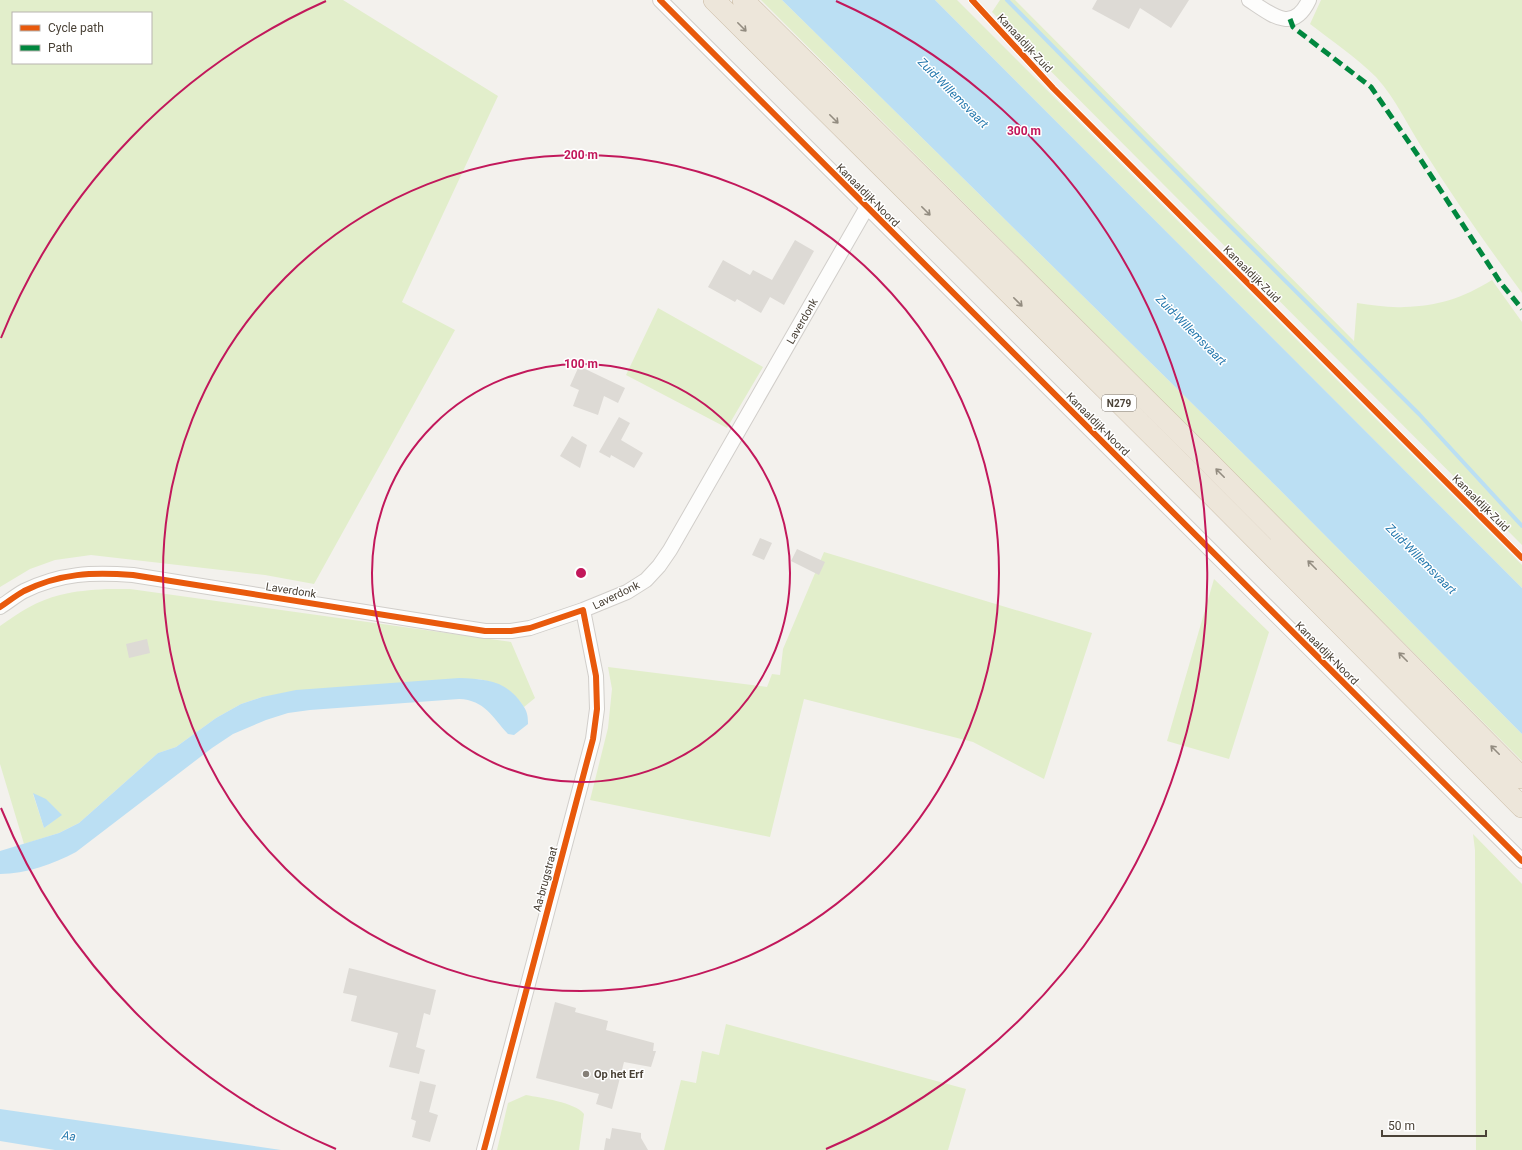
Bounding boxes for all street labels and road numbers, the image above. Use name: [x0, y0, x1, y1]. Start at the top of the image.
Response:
street label: Kanaaldijk-Zuid: [994, 11, 1055, 75]
street label: Kanaaldijk-Noord: [833, 161, 902, 230]
street label: Kanaaldijk-Zuid: [1220, 243, 1283, 306]
street label: Laverdonk: [784, 296, 821, 346]
street label: Kanaaldijk-Noord: [1063, 390, 1132, 459]
road number: N279: [1102, 395, 1136, 411]
street label: Kanaaldijk-Zuid: [1449, 472, 1512, 535]
street label: Laverdonk: [591, 578, 642, 612]
street label: Laverdonk: [265, 580, 317, 601]
street label: Kanaaldijk-Noord: [1292, 619, 1361, 688]
street label: Aa-brugstraat: [531, 845, 560, 913]

